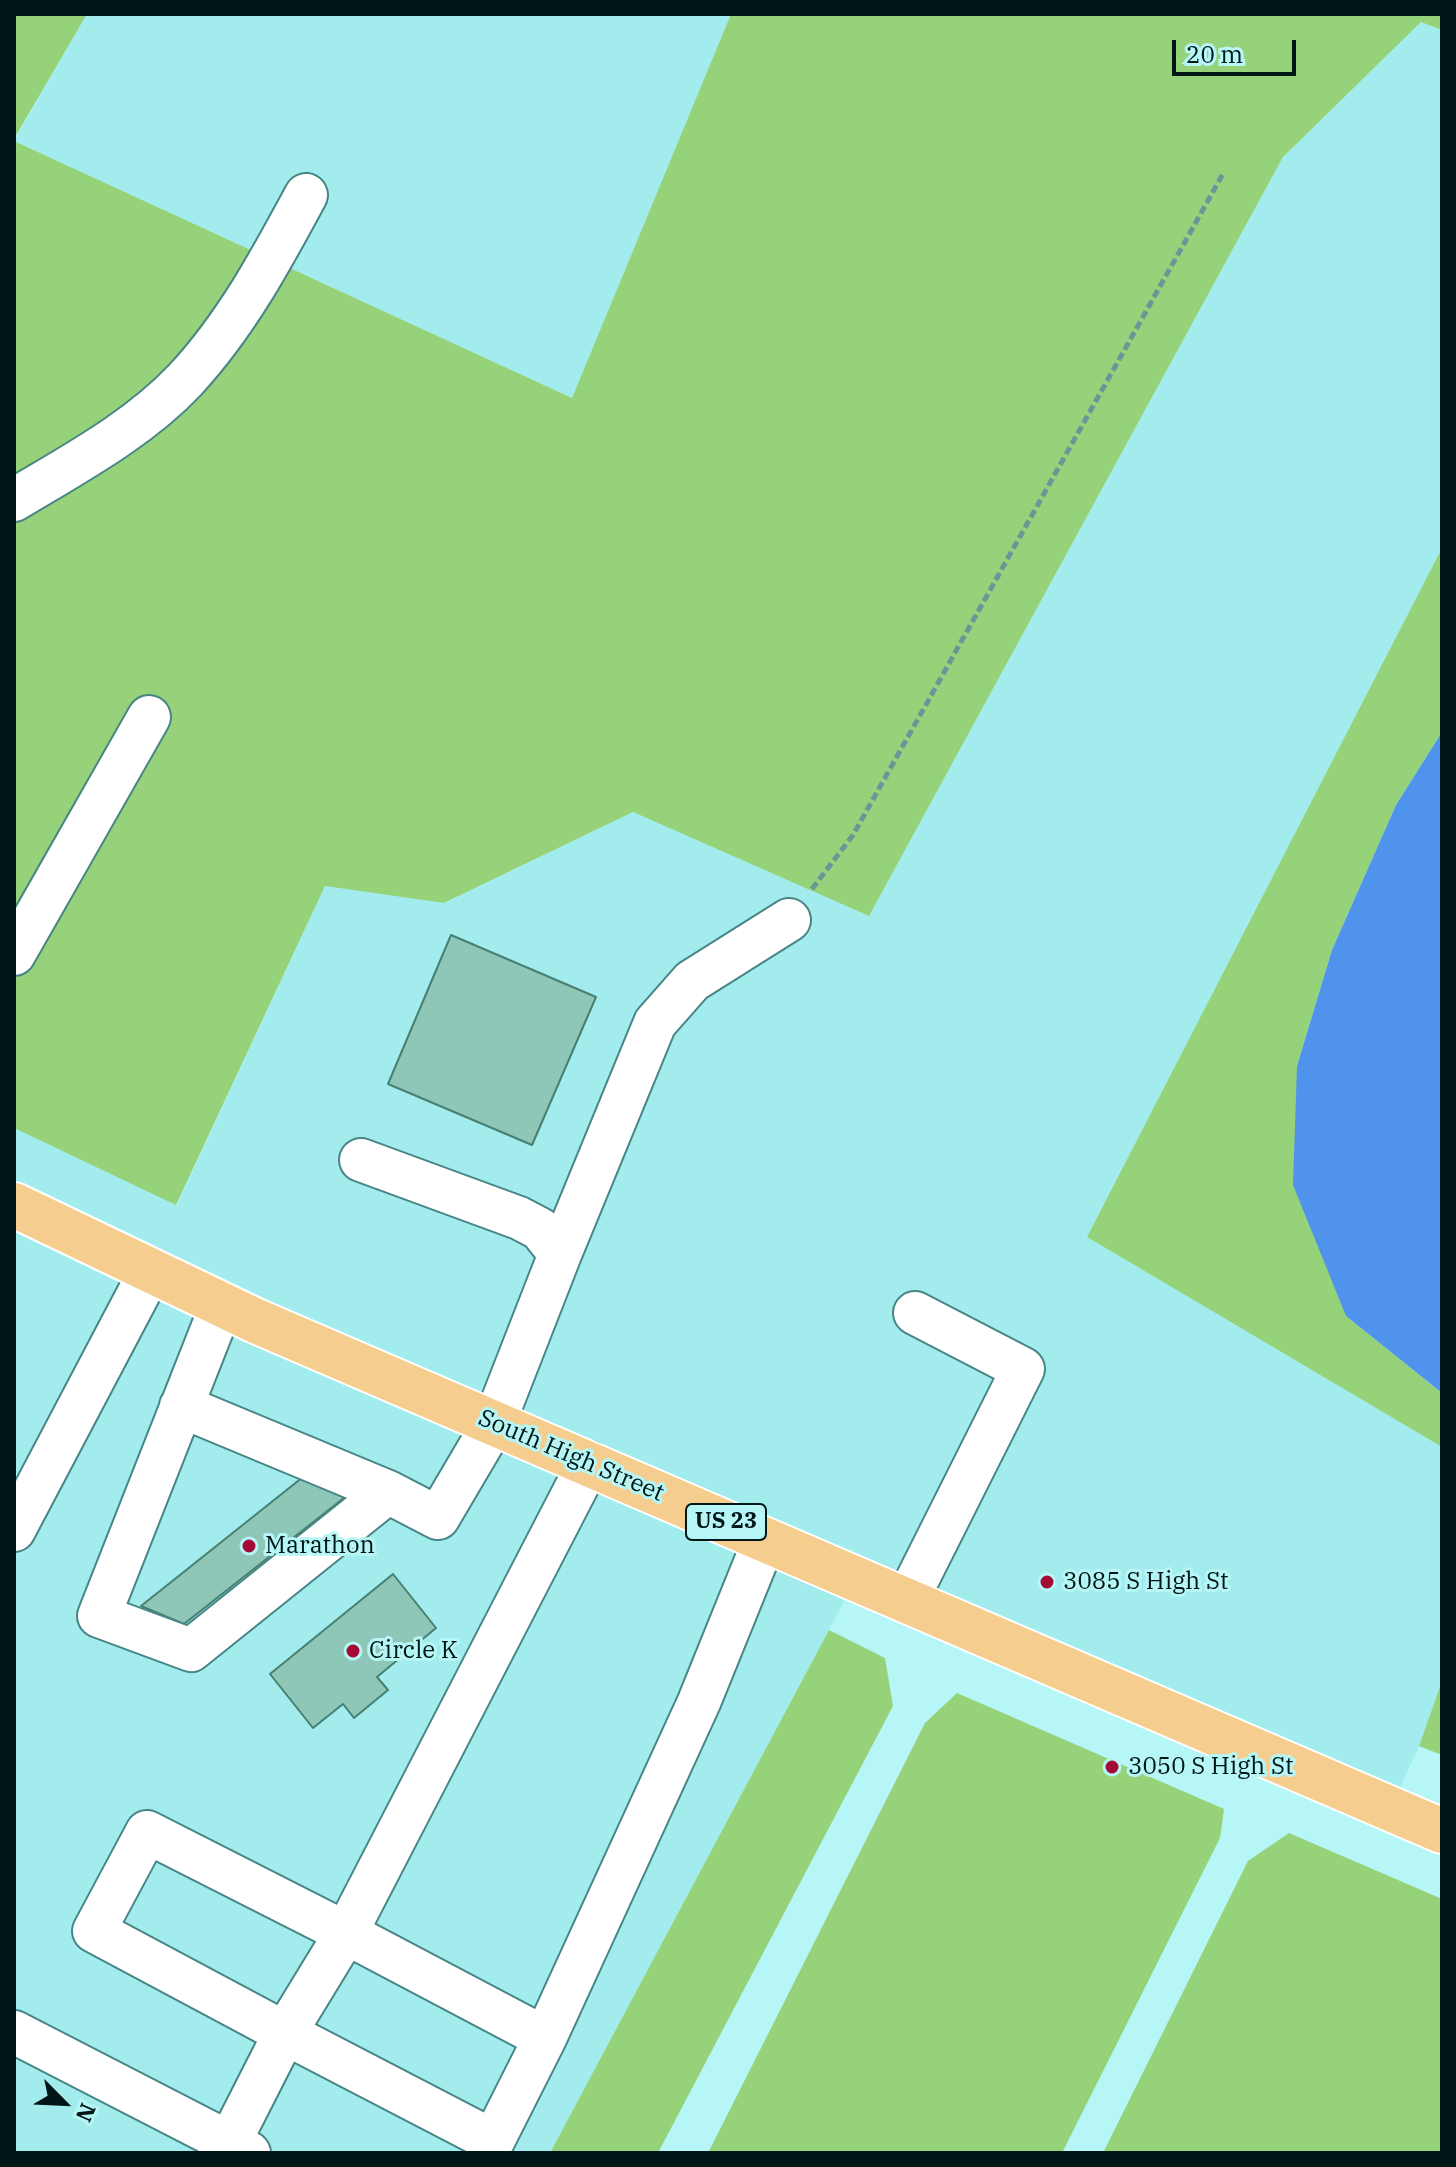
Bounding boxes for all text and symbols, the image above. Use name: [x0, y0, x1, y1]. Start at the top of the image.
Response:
scale bar: [1176, 24, 1300, 74]
text: 20 m: [1186, 38, 1243, 70]
street label: South High Street: [474, 1404, 668, 1508]
road number: US 23: [686, 1504, 766, 1540]
place label: Marathon: [265, 1532, 375, 1560]
marker: Marathon: [240, 1537, 258, 1555]
place label: 3085 S High St: [1063, 1568, 1228, 1596]
marker: 3085 S High St: [1038, 1573, 1056, 1591]
place label: Circle K: [369, 1637, 458, 1665]
marker: Circle K: [344, 1642, 362, 1660]
place label: 3050 S High St: [1128, 1753, 1293, 1781]
marker: 3050 S High St: [1103, 1758, 1121, 1776]
north arrow: [24, 2063, 104, 2143]
text: N: [70, 2099, 103, 2127]

